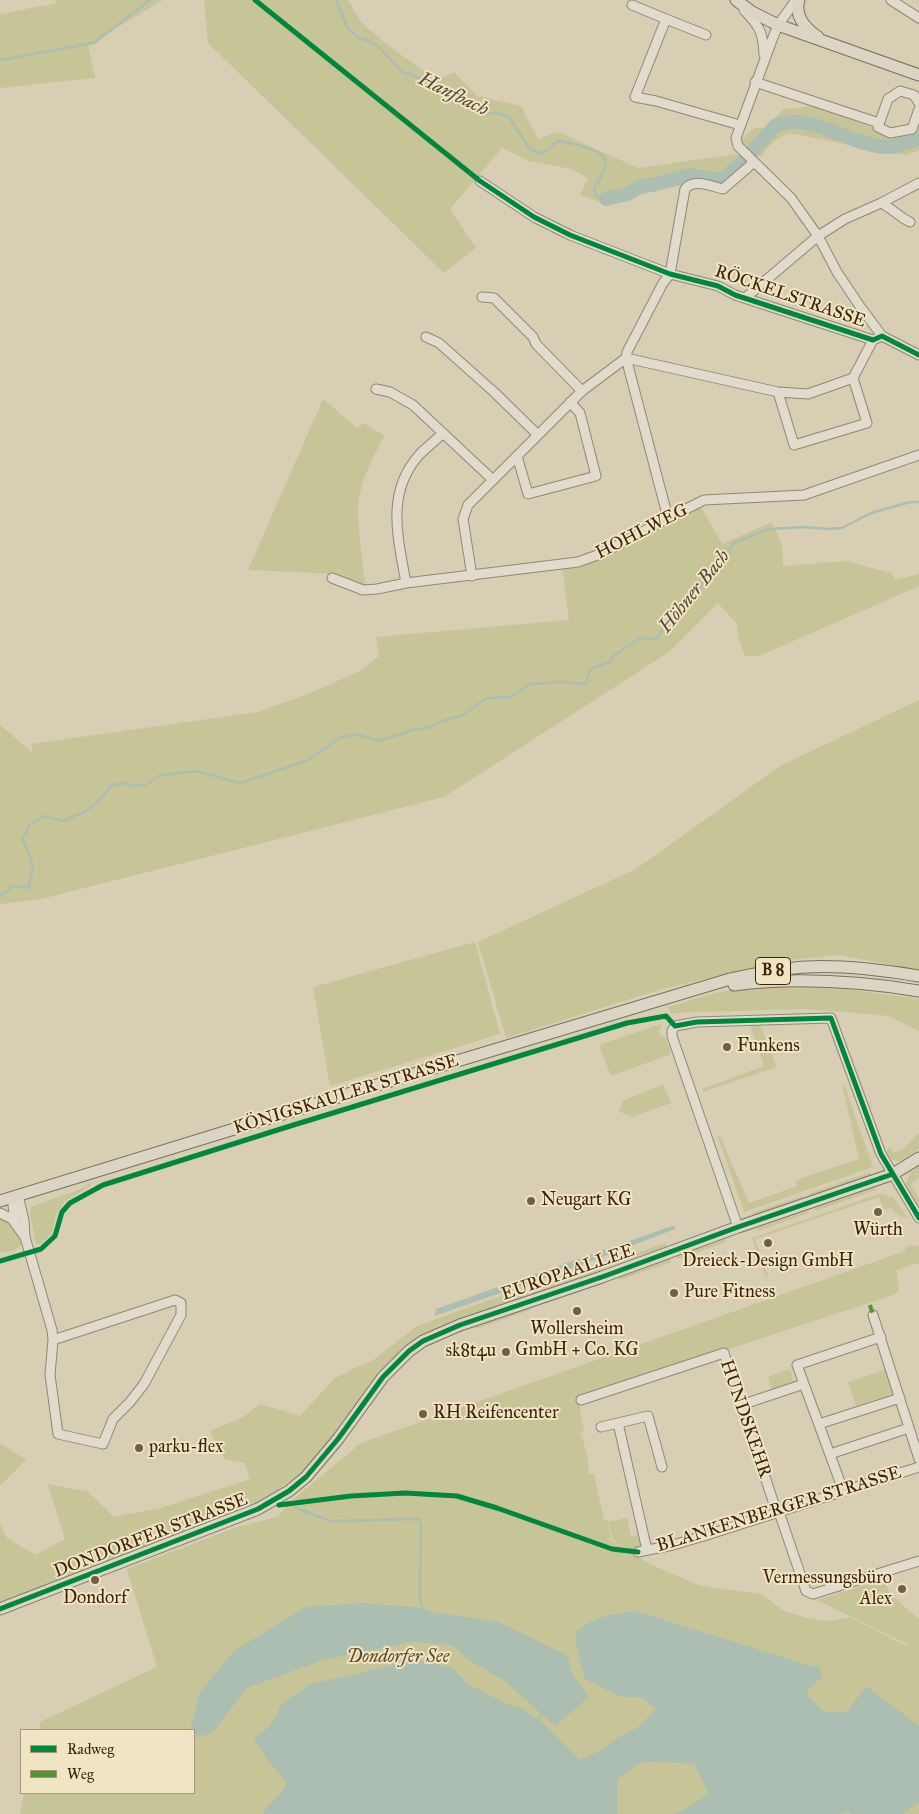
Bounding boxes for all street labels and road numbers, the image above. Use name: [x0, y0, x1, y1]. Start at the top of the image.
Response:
street label: RÖCKELSTRASSE: [712, 261, 868, 333]
street label: HOHLWEG: [592, 500, 692, 564]
road number: B 8: [756, 958, 790, 984]
street label: KÖNIGSKAULER STRASSE: [231, 1050, 461, 1140]
street label: EUROPAALLEE: [499, 1240, 637, 1306]
street label: HUNDSKEHR: [715, 1357, 775, 1481]
street label: BLANKENBERGER STRASSE: [654, 1462, 904, 1558]
street label: DONDORFER STRASSE: [51, 1489, 251, 1583]

